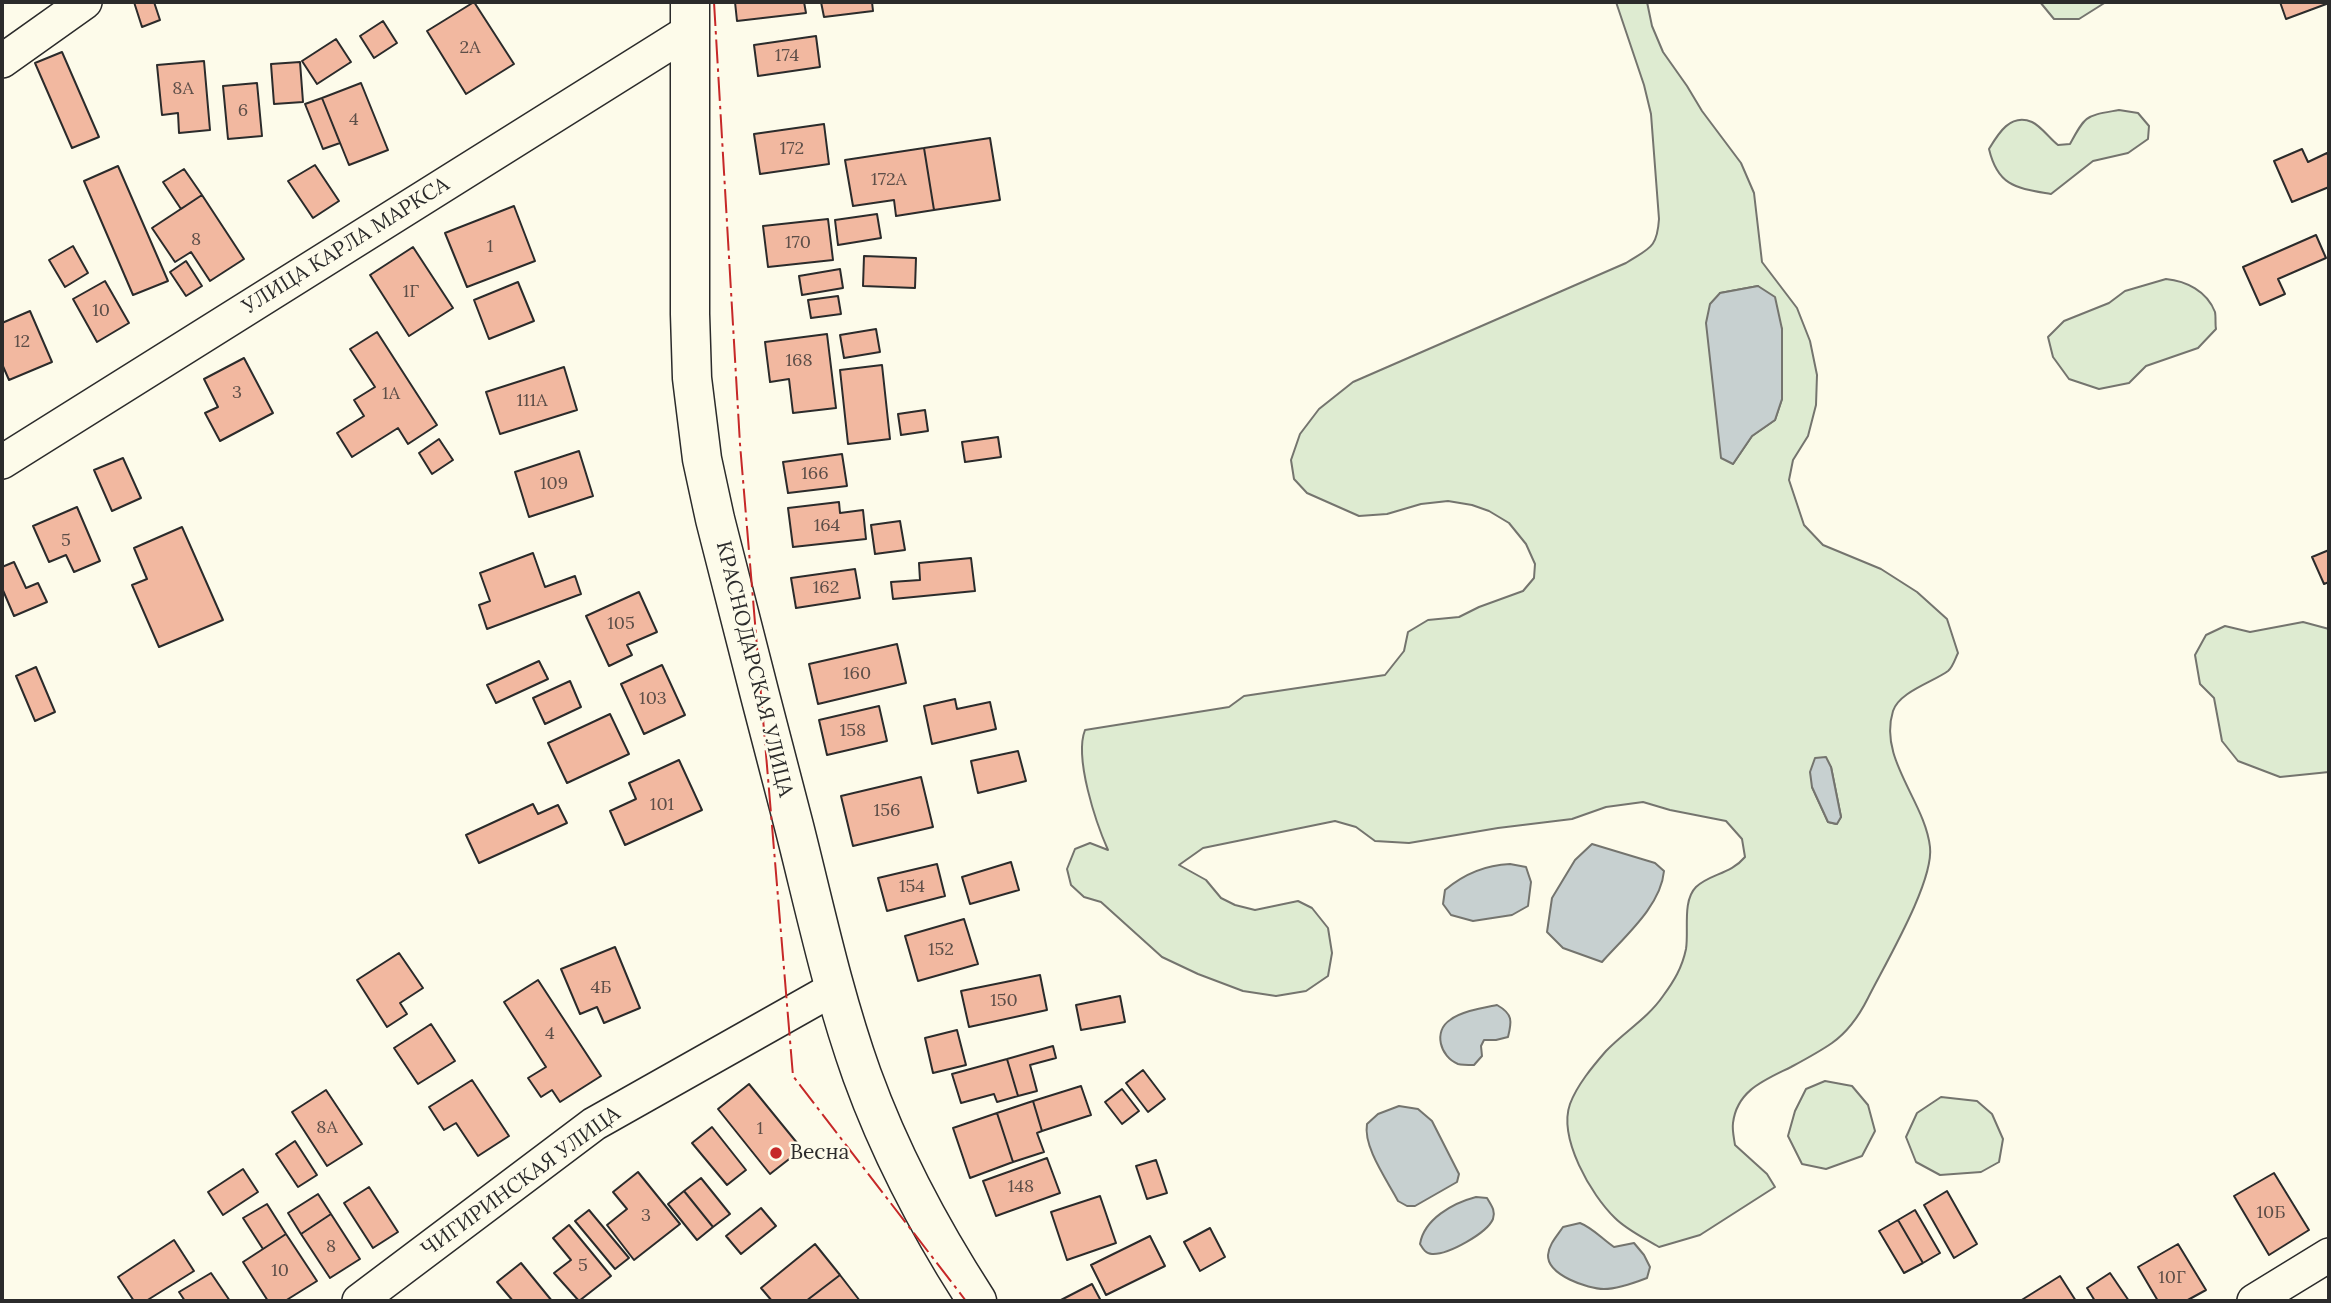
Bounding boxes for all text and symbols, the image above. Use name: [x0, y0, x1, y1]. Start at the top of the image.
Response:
house number: 2А: [460, 37, 480, 59]
house number: 174: [775, 45, 799, 67]
house number: 8А: [172, 78, 194, 100]
house number: 6: [238, 100, 248, 122]
house number: 4: [349, 109, 359, 131]
house number: 172: [780, 138, 804, 160]
house number: 172А: [871, 169, 907, 191]
street label: УЛИЦА КАРЛА МАРКСА: [238, 172, 454, 320]
house number: 8: [191, 229, 201, 251]
house number: 170: [785, 232, 811, 254]
house number: 1: [487, 236, 493, 258]
house number: 1Г: [403, 281, 419, 303]
house number: 10: [92, 300, 110, 322]
house number: 12: [14, 331, 30, 353]
house number: 168: [785, 350, 813, 372]
house number: 3: [232, 382, 242, 404]
house number: 1А: [382, 383, 400, 405]
house number: 111А: [516, 390, 548, 412]
house number: 166: [801, 463, 829, 485]
house number: 109: [540, 473, 568, 495]
house number: 164: [814, 515, 840, 537]
house number: 5: [61, 530, 71, 552]
street label: КРАСНОДАРСКАЯ УЛИЦА: [710, 538, 798, 800]
house number: 162: [813, 577, 839, 599]
house number: 105: [607, 613, 635, 635]
house number: 160: [843, 663, 871, 685]
house number: 103: [639, 688, 667, 710]
house number: 158: [840, 720, 866, 742]
house number: 101: [650, 794, 674, 816]
house number: 156: [874, 800, 900, 822]
house number: 154: [899, 876, 925, 898]
house number: 152: [928, 939, 954, 961]
house number: 4Б: [591, 977, 611, 999]
house number: 150: [990, 990, 1018, 1012]
house number: 4: [545, 1023, 555, 1045]
street label: ЧИГИРИНСКАЯ УЛИЦА: [417, 1101, 625, 1263]
house number: 8А: [316, 1117, 338, 1139]
house number: 1: [757, 1118, 763, 1140]
place label: Весна: [790, 1140, 849, 1166]
marker: Весна: [768, 1145, 784, 1161]
house number: 148: [1008, 1176, 1034, 1198]
house number: 10Б: [2257, 1202, 2285, 1224]
house number: 3: [641, 1205, 651, 1227]
house number: 8: [326, 1236, 336, 1258]
house number: 5: [578, 1255, 588, 1277]
house number: 10: [271, 1260, 289, 1282]
house number: 10Г: [2158, 1267, 2186, 1289]

